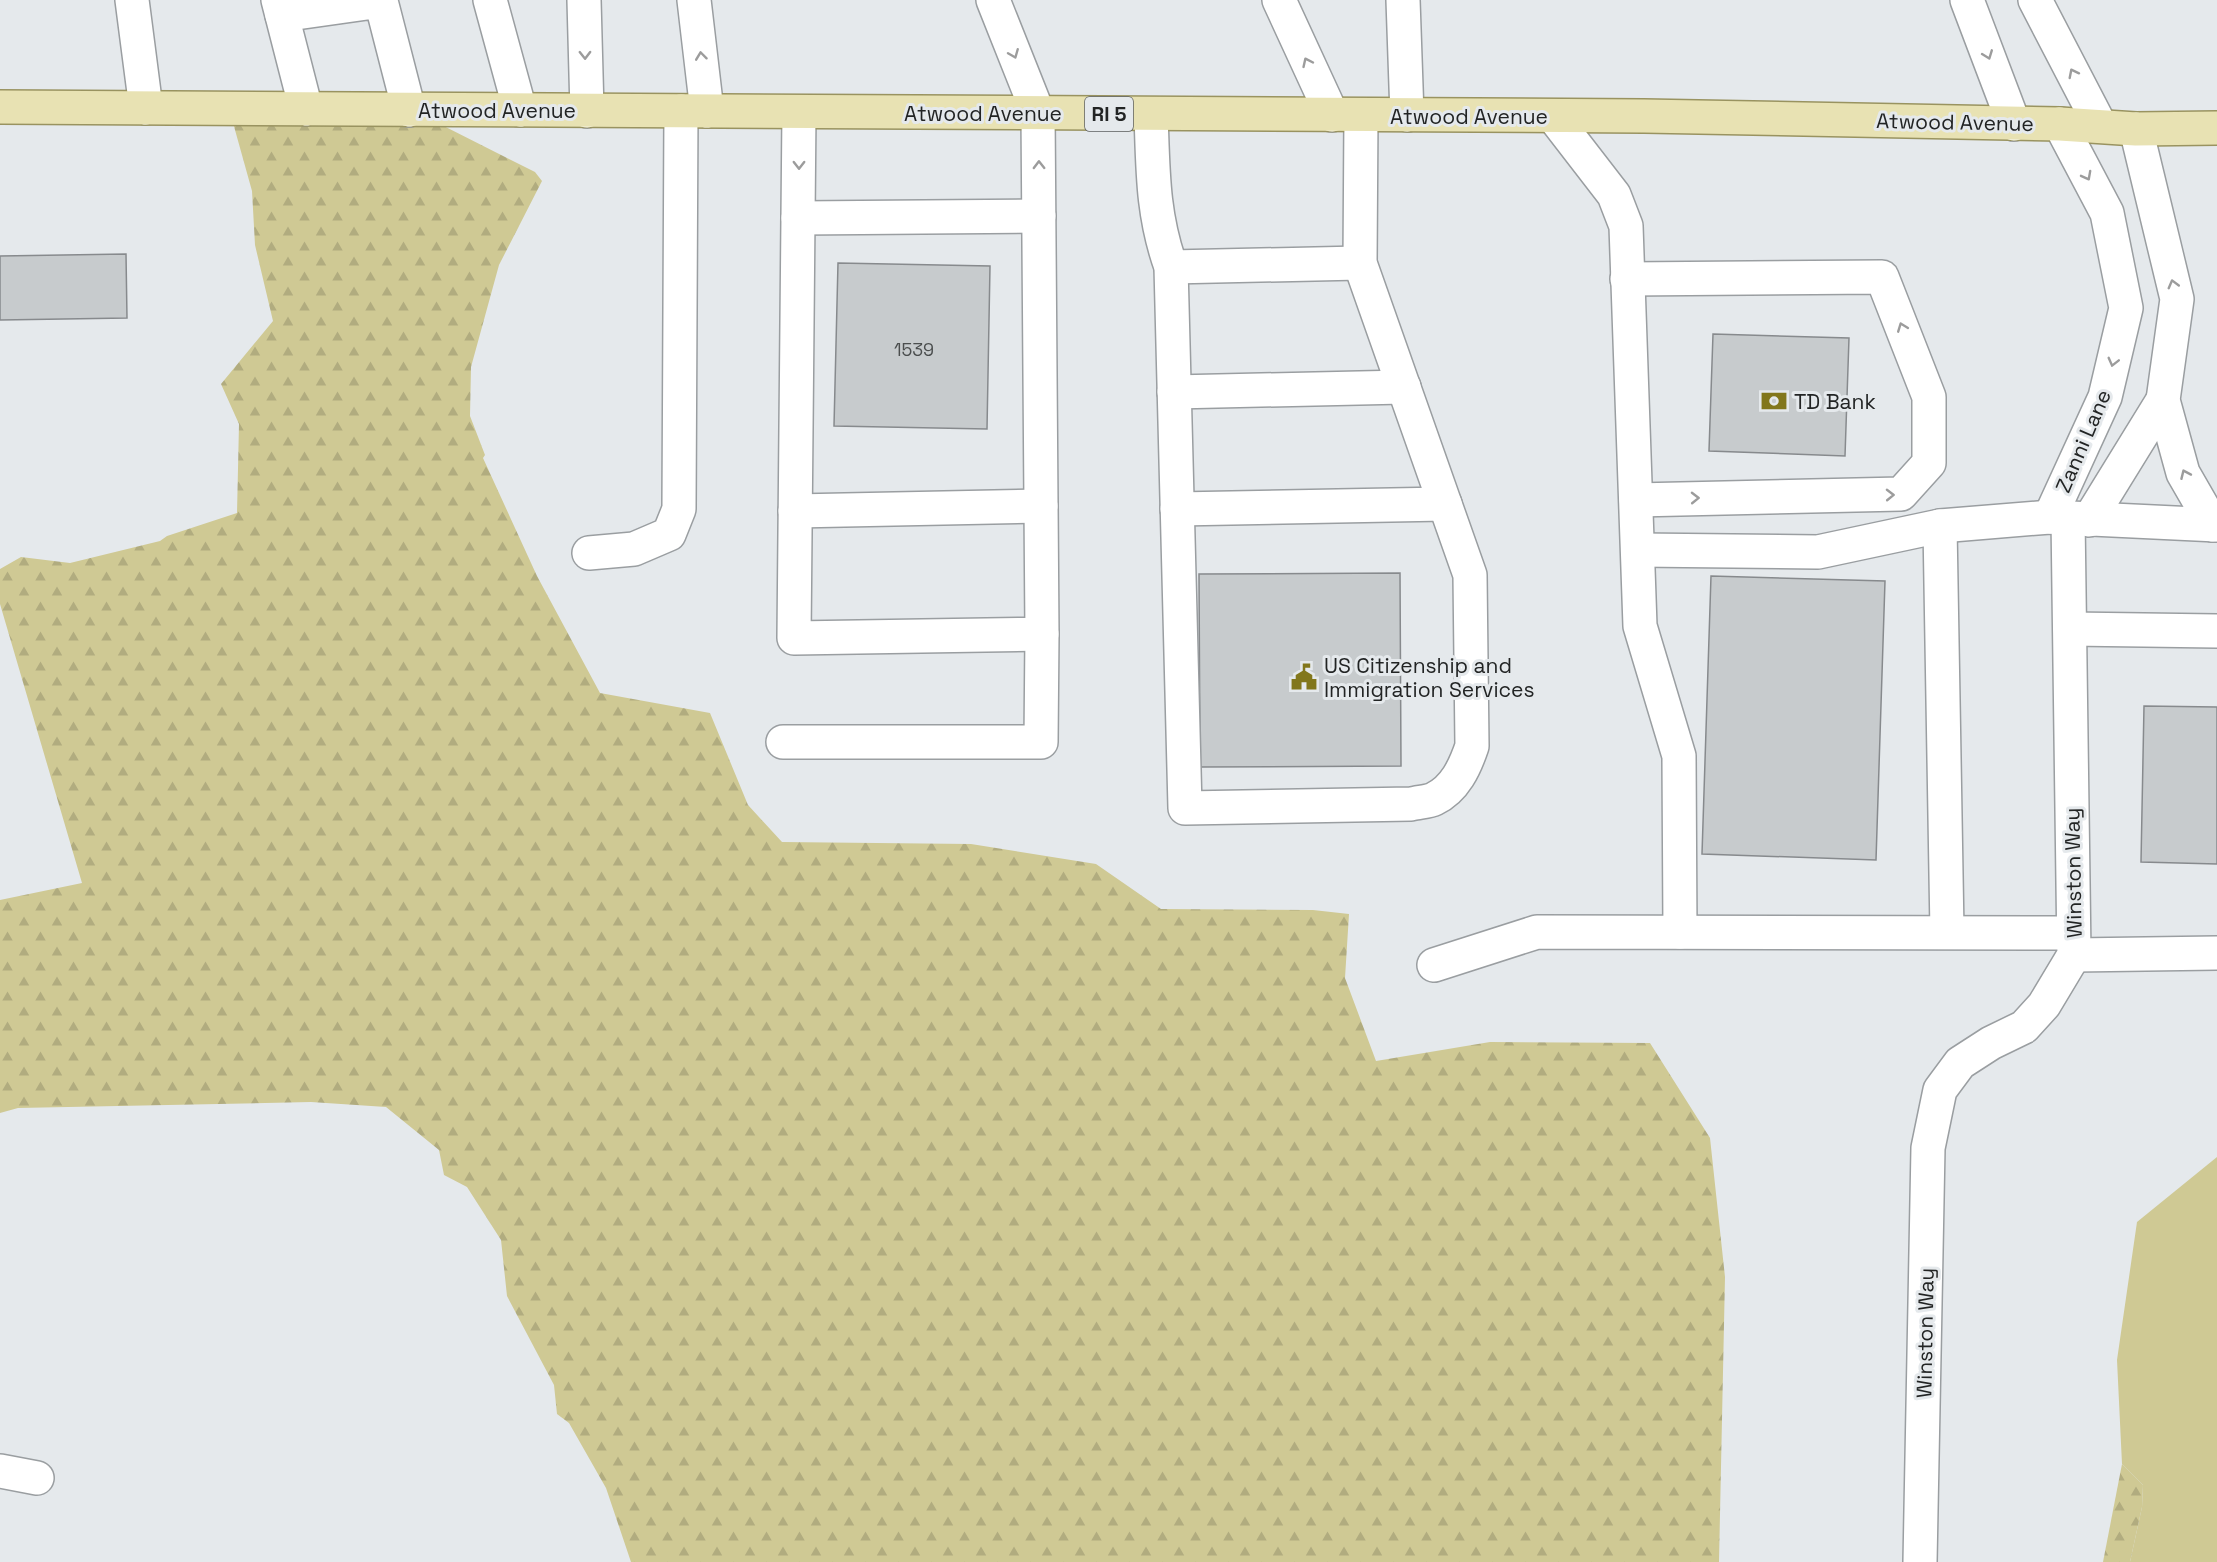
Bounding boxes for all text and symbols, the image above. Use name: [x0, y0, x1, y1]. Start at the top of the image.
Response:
one-way arrow: [1007, 49, 1020, 59]
one-way arrow: [1980, 49, 1993, 59]
one-way arrow: [579, 51, 592, 60]
one-way arrow: [695, 51, 707, 60]
one-way arrow: [1303, 57, 1315, 68]
one-way arrow: [2069, 68, 2081, 79]
street label: Atwood Avenue: [418, 97, 576, 124]
road number: RI 5: [1085, 97, 1133, 131]
street label: Atwood Avenue: [904, 100, 1062, 127]
street label: Atwood Avenue: [1390, 103, 1548, 130]
street label: Atwood Avenue: [1876, 107, 2034, 137]
one-way arrow: [1033, 160, 1045, 169]
one-way arrow: [792, 161, 805, 170]
one-way arrow: [2080, 169, 2091, 180]
one-way arrow: [2168, 279, 2180, 290]
one-way arrow: [1896, 322, 1909, 333]
house number: 1539: [894, 338, 934, 361]
one-way arrow: [2107, 357, 2120, 367]
street label: Zanni Lane: [2049, 385, 2117, 497]
bank icon: TD Bank: [1759, 386, 1789, 416]
place label: TD Bank: [1794, 388, 1876, 415]
one-way arrow: [2180, 469, 2192, 480]
one-way arrow: [1885, 489, 1894, 501]
one-way arrow: [1690, 492, 1699, 505]
place label: US Citizenship and Immigration Services: [1324, 652, 1535, 703]
public building icon: US Citizenship and Immigration Services: [1289, 662, 1319, 692]
street label: Winston Way: [2058, 808, 2088, 938]
street label: Winston Way: [1910, 1268, 1940, 1398]

